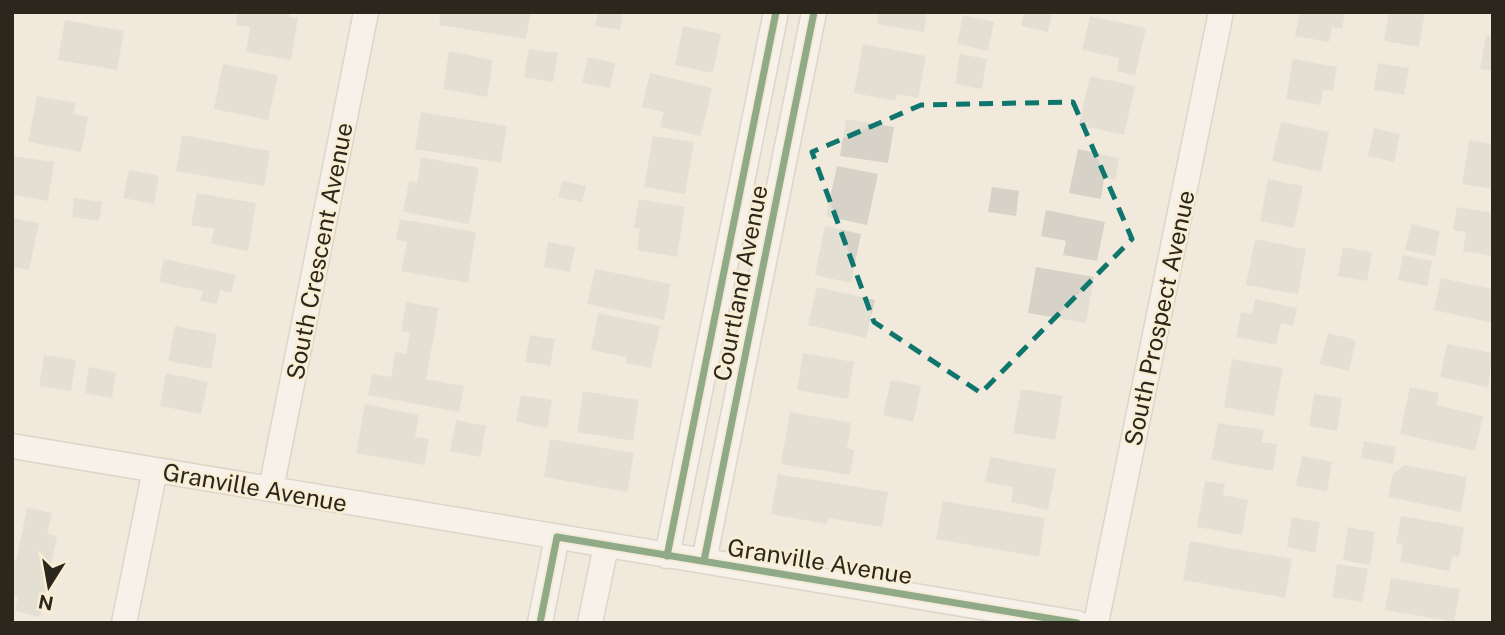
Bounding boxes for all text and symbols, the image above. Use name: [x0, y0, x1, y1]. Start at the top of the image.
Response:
street label: South Crescent Avenue: [280, 120, 358, 382]
street label: Courtland Avenue: [707, 182, 773, 384]
street label: South Prospect Avenue: [1118, 188, 1200, 448]
street label: Granville Avenue: [161, 457, 349, 517]
street label: Granville Avenue: [726, 533, 914, 589]
north arrow: [14, 551, 84, 621]
text: N: [36, 590, 55, 615]

